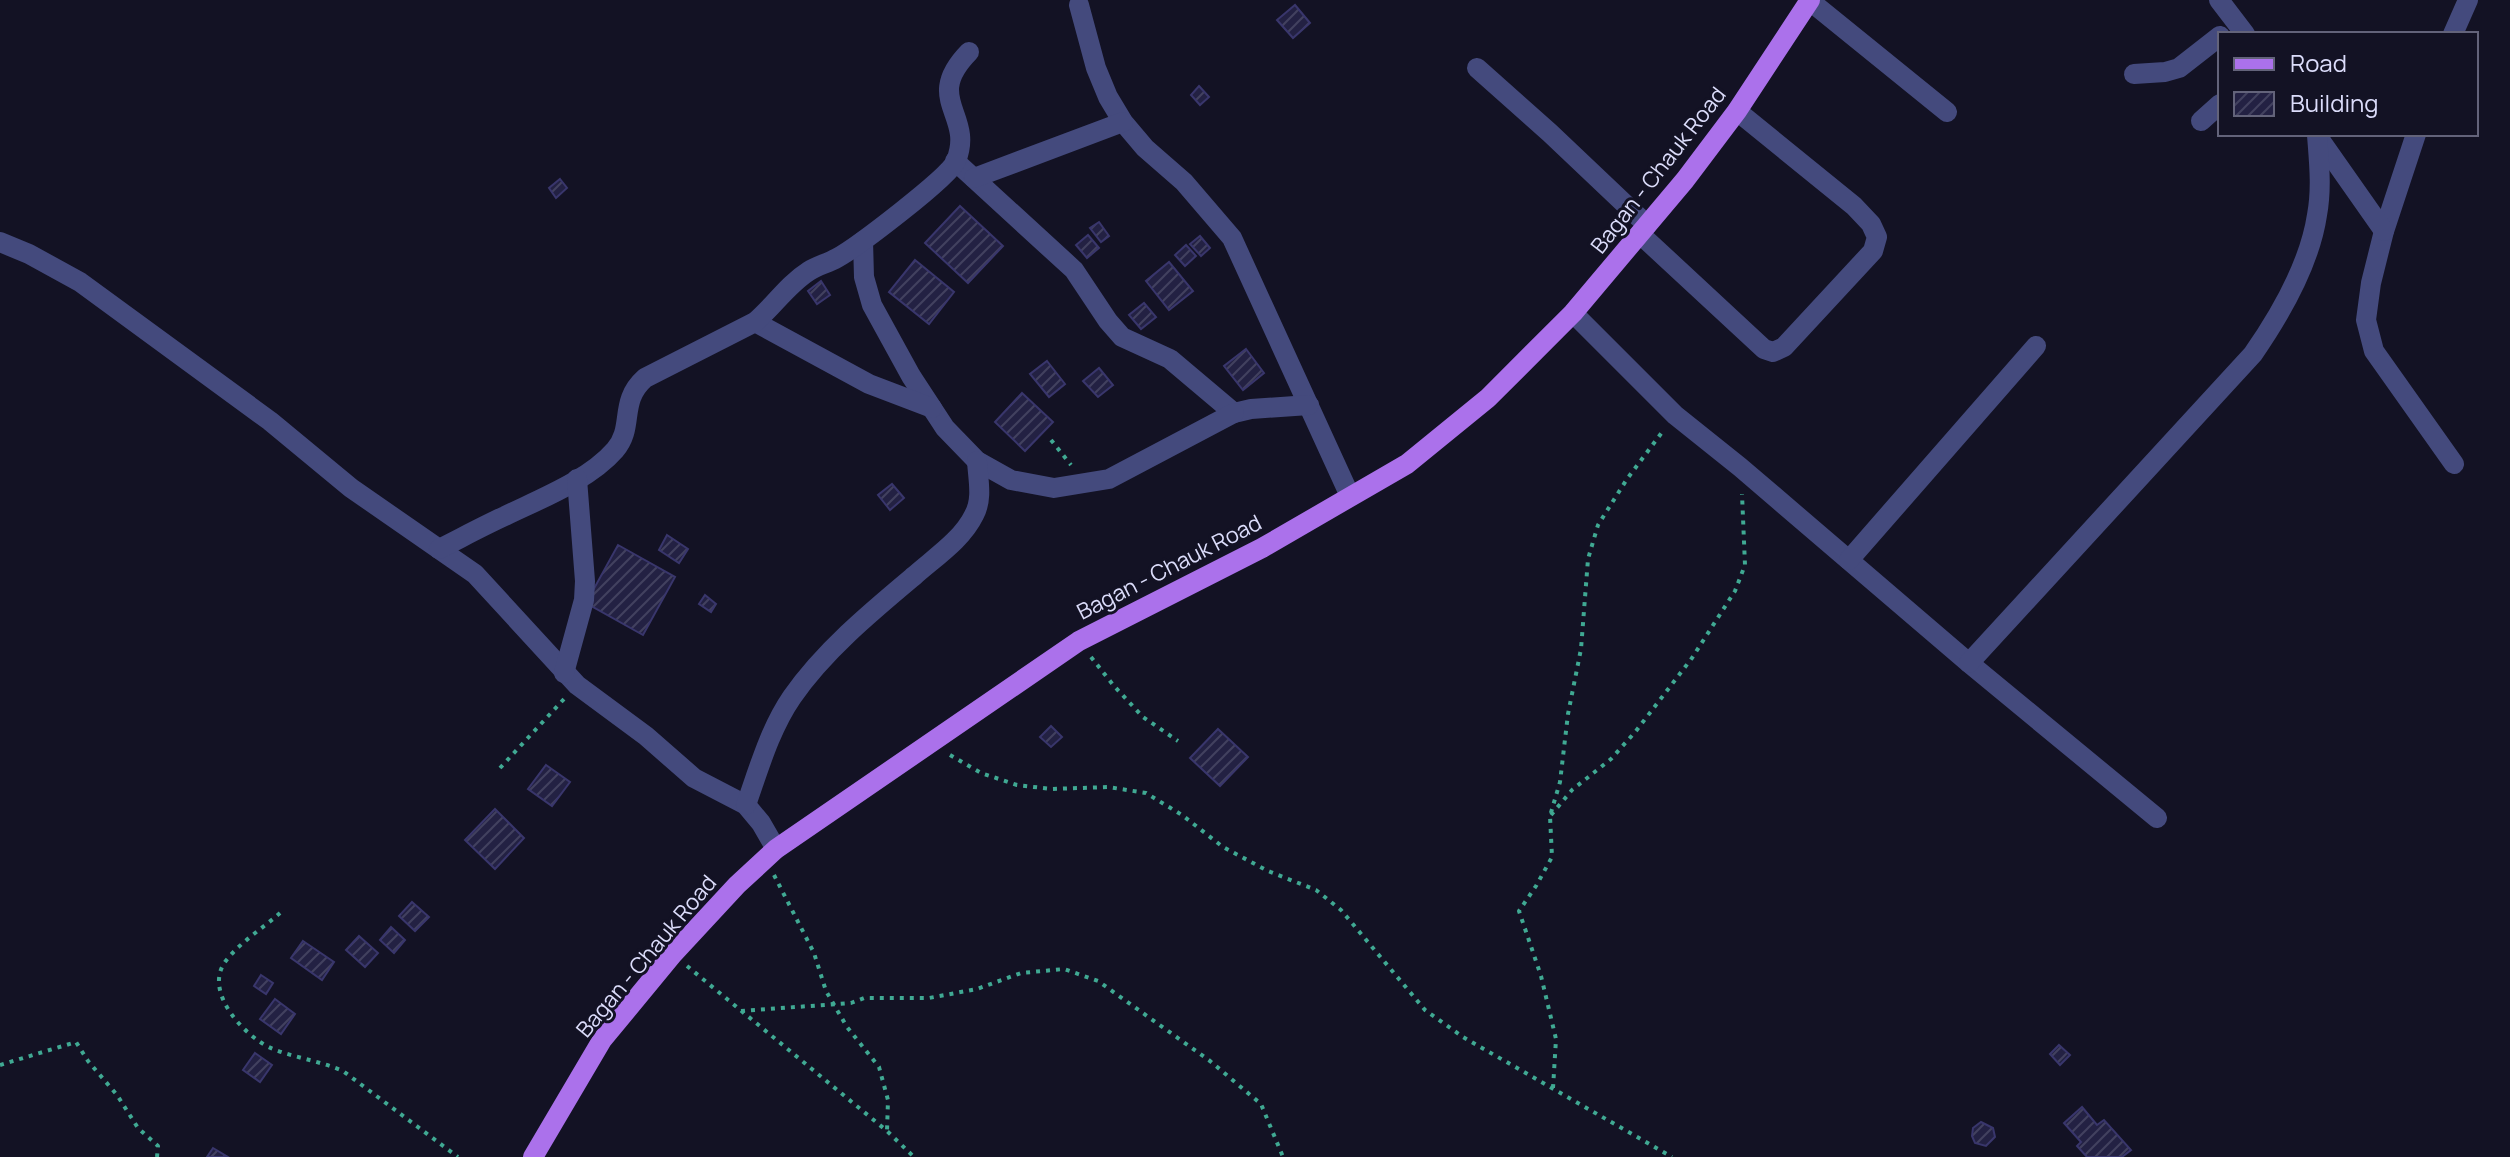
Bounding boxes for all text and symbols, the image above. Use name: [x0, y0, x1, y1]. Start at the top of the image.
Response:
legend: [2218, 32, 2478, 136]
text: Road: [2290, 46, 2347, 79]
street label: Bagan - Chauk Road: [1584, 81, 1732, 259]
text: Building: [2290, 86, 2378, 119]
street label: Bagan - Chauk Road: [1071, 507, 1267, 627]
street label: Bagan - Chauk Road: [569, 868, 723, 1044]

